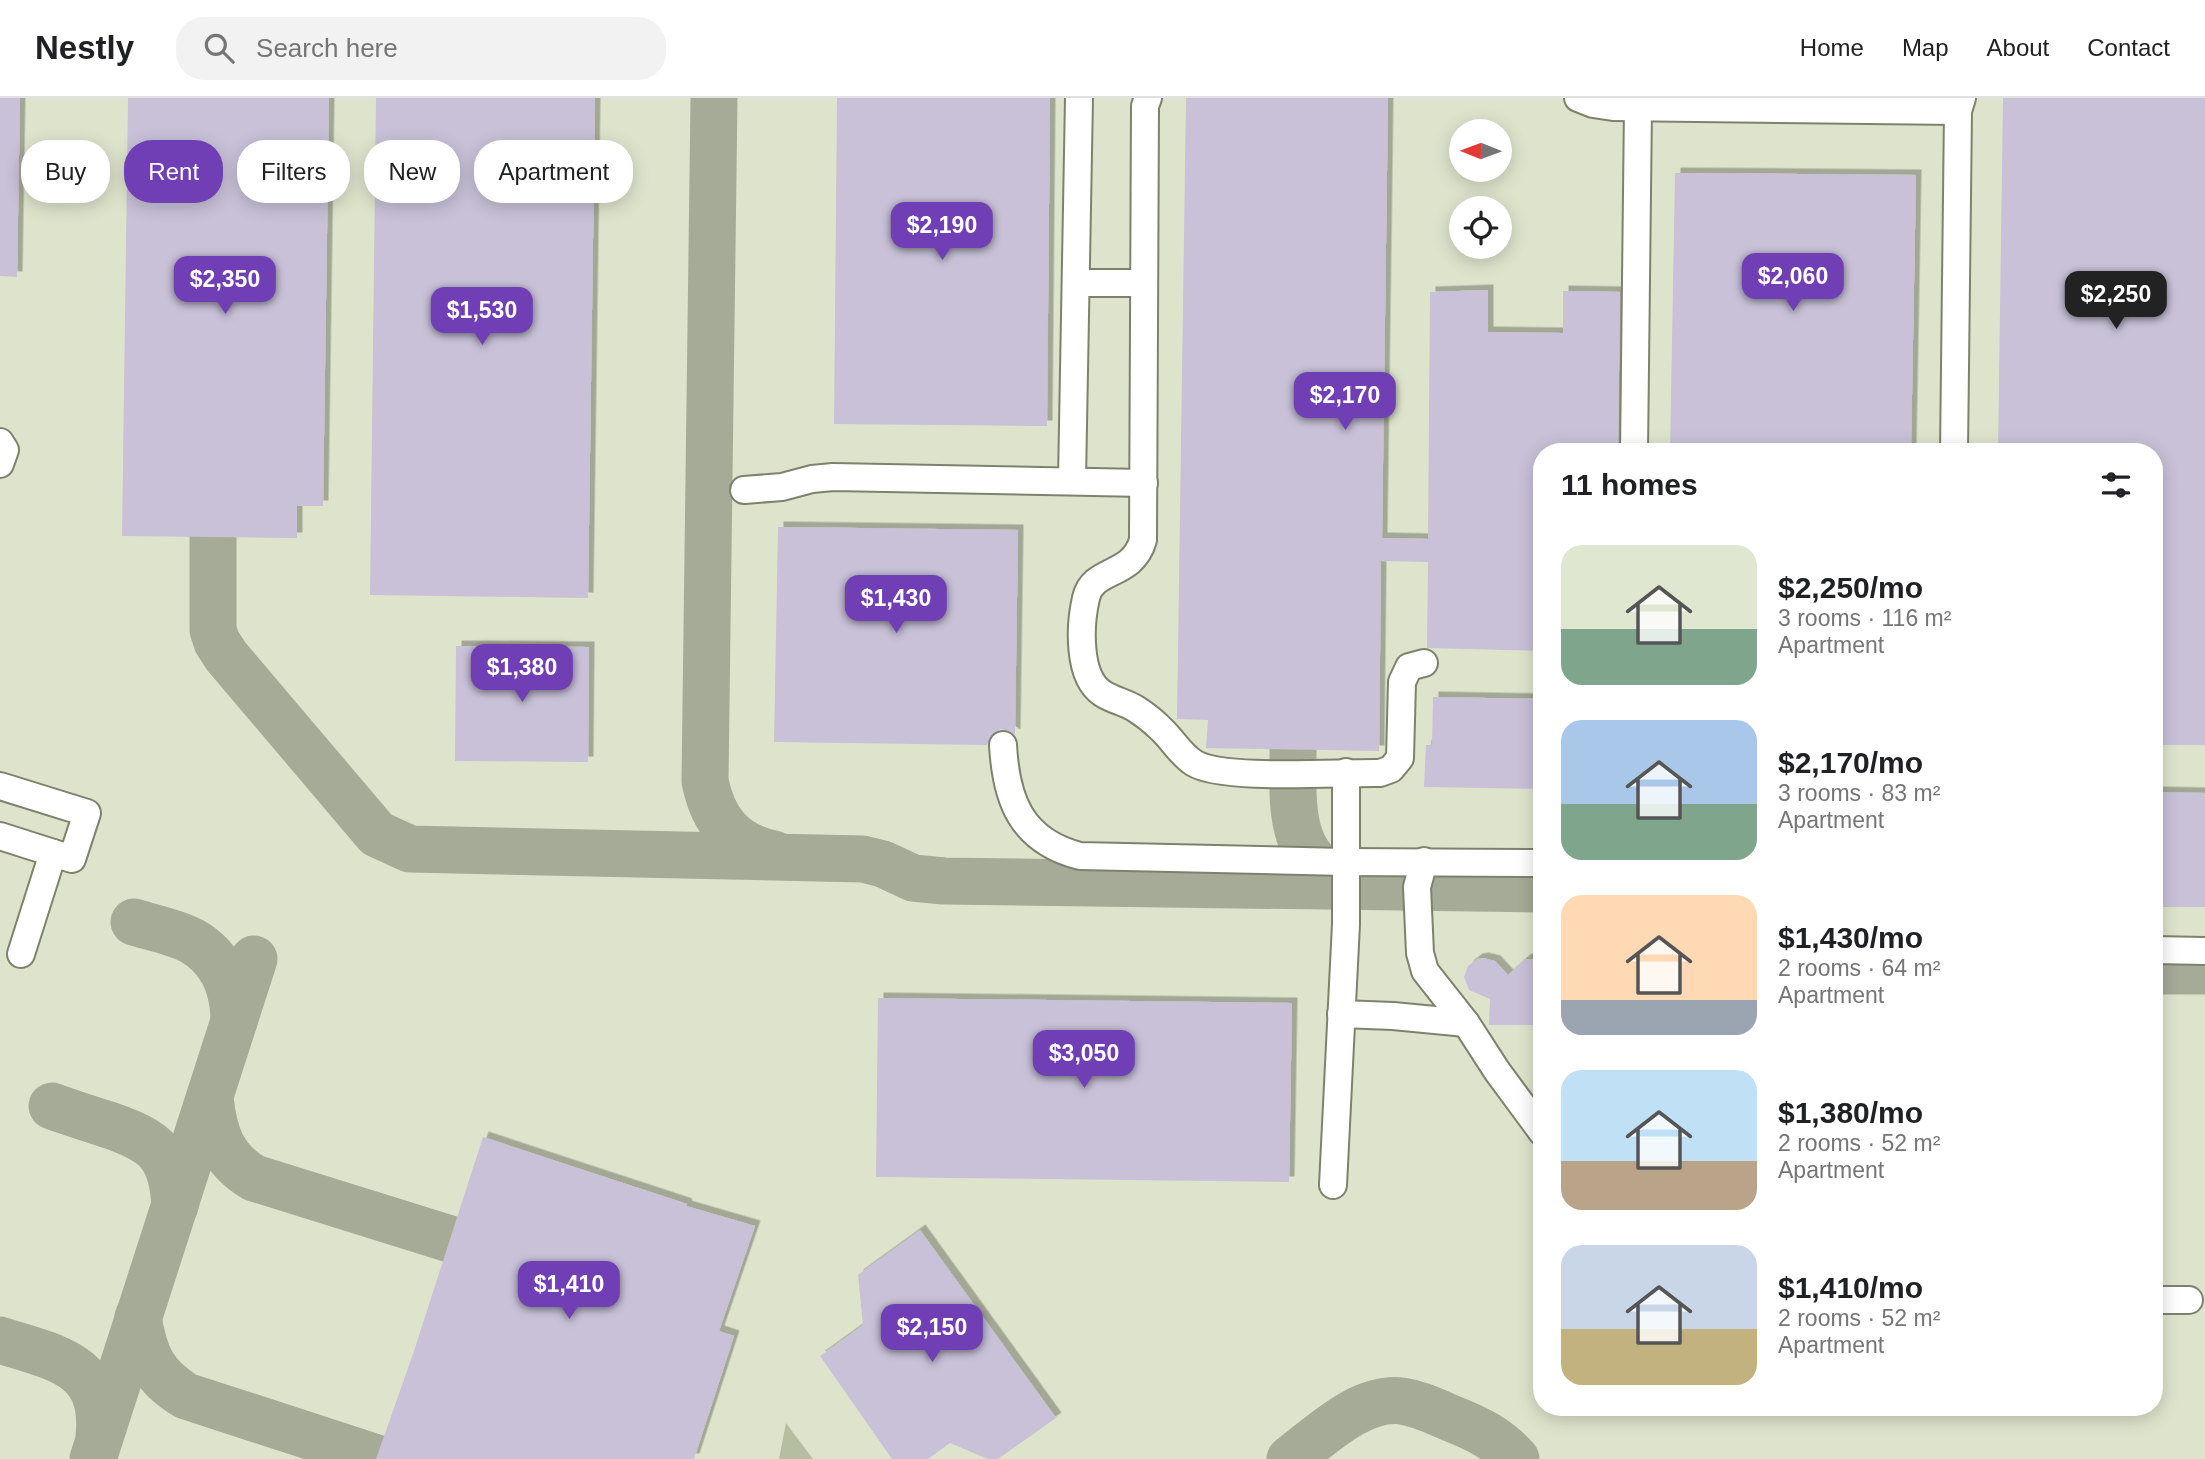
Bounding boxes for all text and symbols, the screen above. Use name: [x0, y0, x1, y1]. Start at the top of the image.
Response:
search box: [176, 17, 666, 80]
text: Nestly: [35, 29, 134, 66]
icon: search: [200, 29, 238, 67]
text: Search here: [256, 33, 398, 63]
text: Home: [1800, 34, 1864, 61]
text: Map: [1902, 34, 1949, 61]
text: About: [1987, 34, 2049, 61]
text: Contact: [2087, 34, 2170, 61]
north arrow: [1449, 119, 1512, 182]
map controls: [1449, 119, 1512, 259]
chip: Buy: [21, 140, 110, 203]
chip: Rent: [124, 140, 223, 203]
chip: Filters: [237, 140, 350, 203]
chip: New: [364, 140, 460, 203]
chip: Apartment: [474, 140, 633, 203]
button: locate: [1449, 196, 1512, 259]
pin: $2,190: [885, 202, 999, 262]
text: $2,190: [907, 212, 977, 238]
pin: $2,060: [1736, 254, 1850, 313]
pin: $2,350: [168, 256, 282, 316]
text: $2,060: [1758, 263, 1828, 289]
text: $2,350: [190, 266, 260, 292]
pin: $2,250: [2059, 272, 2173, 331]
text: $2,250: [2081, 281, 2151, 307]
pin: $1,530: [425, 288, 539, 347]
text: $1,530: [447, 297, 517, 323]
pin: $2,170: [1288, 372, 1402, 432]
text: $2,170: [1310, 382, 1380, 408]
icon: filters: [2097, 466, 2135, 504]
text: 11 homes: [1561, 468, 1698, 501]
text: $2,250/mo: [1778, 571, 1923, 604]
icon: home: [1617, 573, 1701, 657]
pin: $1,430: [839, 575, 953, 635]
text: $1,430: [861, 585, 931, 611]
text: 3 rooms · 116 m²: [1778, 605, 1951, 631]
text: Apartment: [1778, 632, 1884, 658]
pin: $1,380: [465, 644, 579, 704]
text: $1,380: [487, 654, 557, 680]
text: $2,170/mo: [1778, 746, 1923, 779]
icon: home: [1617, 748, 1701, 832]
text: 3 rooms · 83 m²: [1778, 780, 1940, 806]
text: Apartment: [1778, 807, 1884, 833]
text: $1,430/mo: [1778, 921, 1923, 954]
icon: home: [1617, 923, 1701, 1007]
text: 2 rooms · 64 m²: [1778, 955, 1940, 981]
text: Apartment: [1778, 982, 1884, 1008]
pin: $3,050: [1027, 1030, 1141, 1090]
text: $3,050: [1049, 1040, 1119, 1066]
text: $1,380/mo: [1778, 1096, 1923, 1129]
icon: home: [1617, 1098, 1701, 1182]
text: 2 rooms · 52 m²: [1778, 1130, 1940, 1156]
text: Apartment: [1778, 1157, 1884, 1183]
pin: $1,410: [512, 1262, 626, 1321]
text: $1,410: [534, 1271, 604, 1297]
text: $1,410/mo: [1778, 1271, 1923, 1304]
icon: home: [1617, 1273, 1701, 1357]
pin: $2,150: [875, 1304, 989, 1364]
text: 2 rooms · 52 m²: [1778, 1305, 1940, 1331]
text: $2,150: [897, 1314, 967, 1340]
text: Apartment: [1778, 1332, 1884, 1358]

